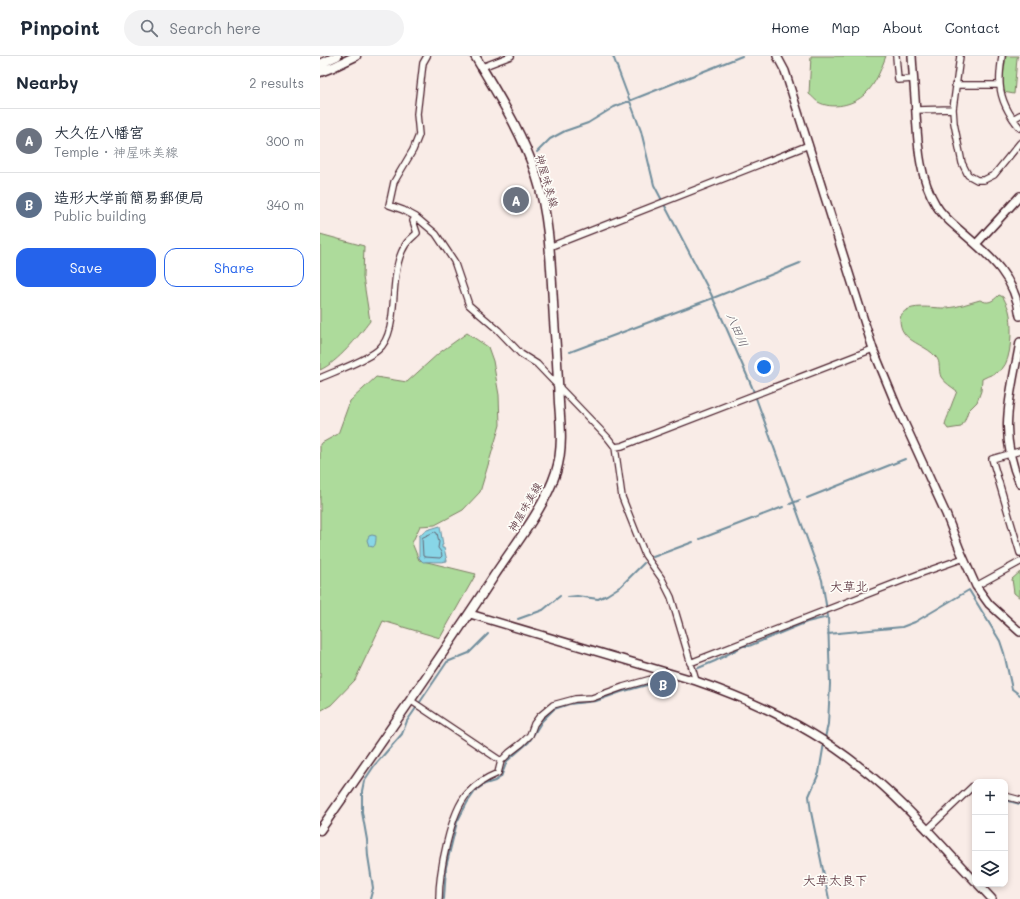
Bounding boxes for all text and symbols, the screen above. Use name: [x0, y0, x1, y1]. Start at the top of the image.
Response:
search box: [124, 10, 404, 46]
text: Pinpoint: [20, 15, 100, 40]
icon: search: [138, 17, 160, 39]
text: Search here: [170, 18, 261, 38]
text: Home: [771, 18, 809, 37]
text: Map: [831, 18, 860, 37]
text: About: [882, 18, 923, 37]
text: Contact: [945, 18, 1000, 37]
text: Nearby: [16, 71, 78, 93]
text: 2 results: [249, 74, 304, 91]
text: 大久佐八幡宮: [54, 122, 144, 142]
text: A: [24, 132, 34, 149]
text: 300 m: [266, 132, 304, 149]
text: Temple · 神屋味美線: [54, 143, 178, 160]
street label: 神屋味美線: [533, 152, 562, 209]
pin: A: [503, 185, 529, 215]
text: 造形大学前簡易郵便局: [54, 187, 204, 207]
text: B: [25, 196, 33, 213]
text: 340 m: [266, 196, 304, 213]
text: Public building: [54, 207, 146, 224]
button: Save: [16, 248, 156, 287]
button: Share: [164, 248, 304, 287]
water label: 八田川: [724, 310, 752, 349]
your location: [754, 357, 774, 377]
street label: 神屋味美線: [504, 479, 545, 534]
district label: 大草北: [829, 577, 869, 594]
pin: B: [650, 669, 676, 699]
map controls: [972, 779, 1008, 887]
button: +: [972, 779, 1008, 815]
button: −: [972, 815, 1008, 851]
button: layers: [972, 851, 1008, 887]
district label: 大草太良下: [802, 871, 868, 888]

